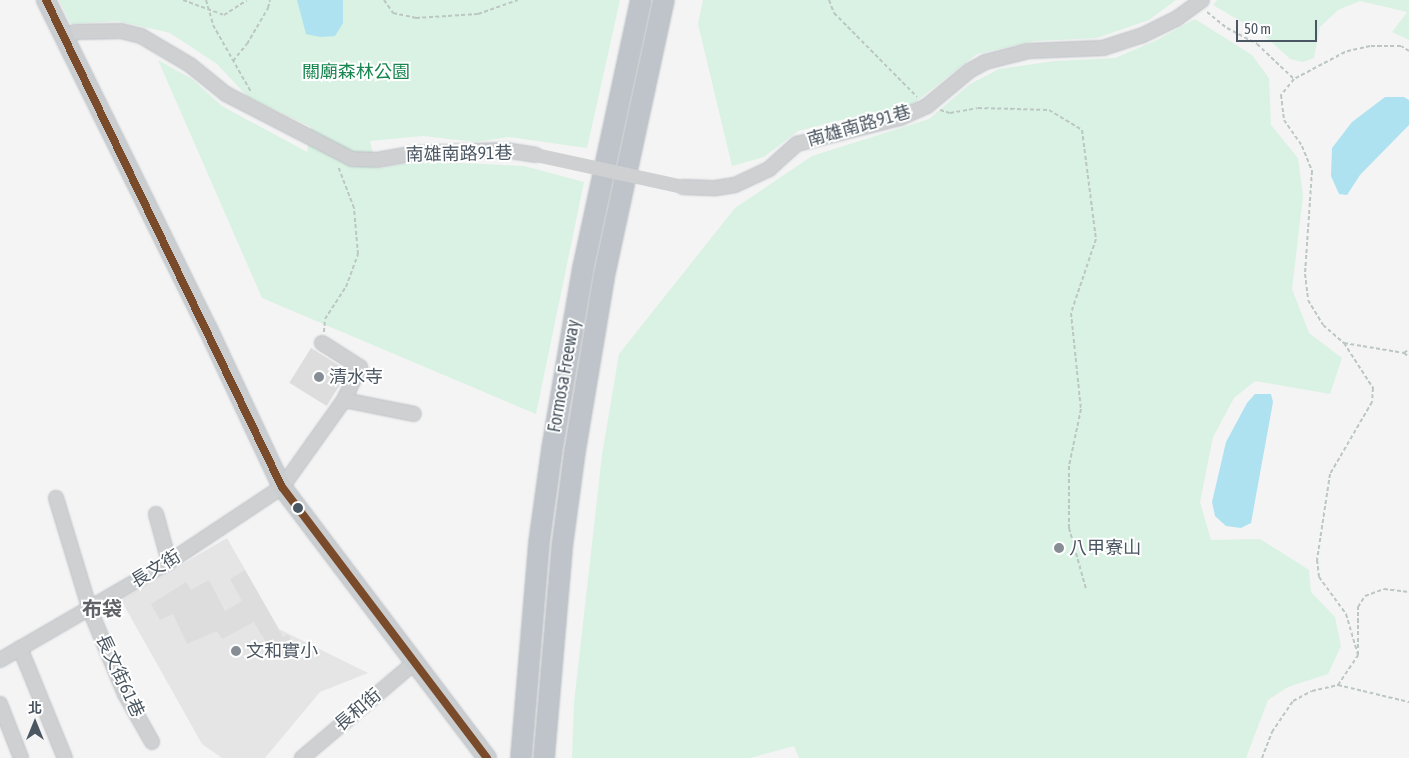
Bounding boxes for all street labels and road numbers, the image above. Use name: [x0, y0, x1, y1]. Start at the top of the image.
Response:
street label: 南雄南路91巷: [805, 101, 913, 151]
street label: 南雄南路91巷: [405, 142, 513, 166]
street label: Formosa Freeway: [543, 318, 585, 434]
street label: 長文街: [127, 546, 185, 592]
street label: 長文街61巷: [91, 631, 149, 721]
street label: 長和街: [330, 684, 386, 736]

